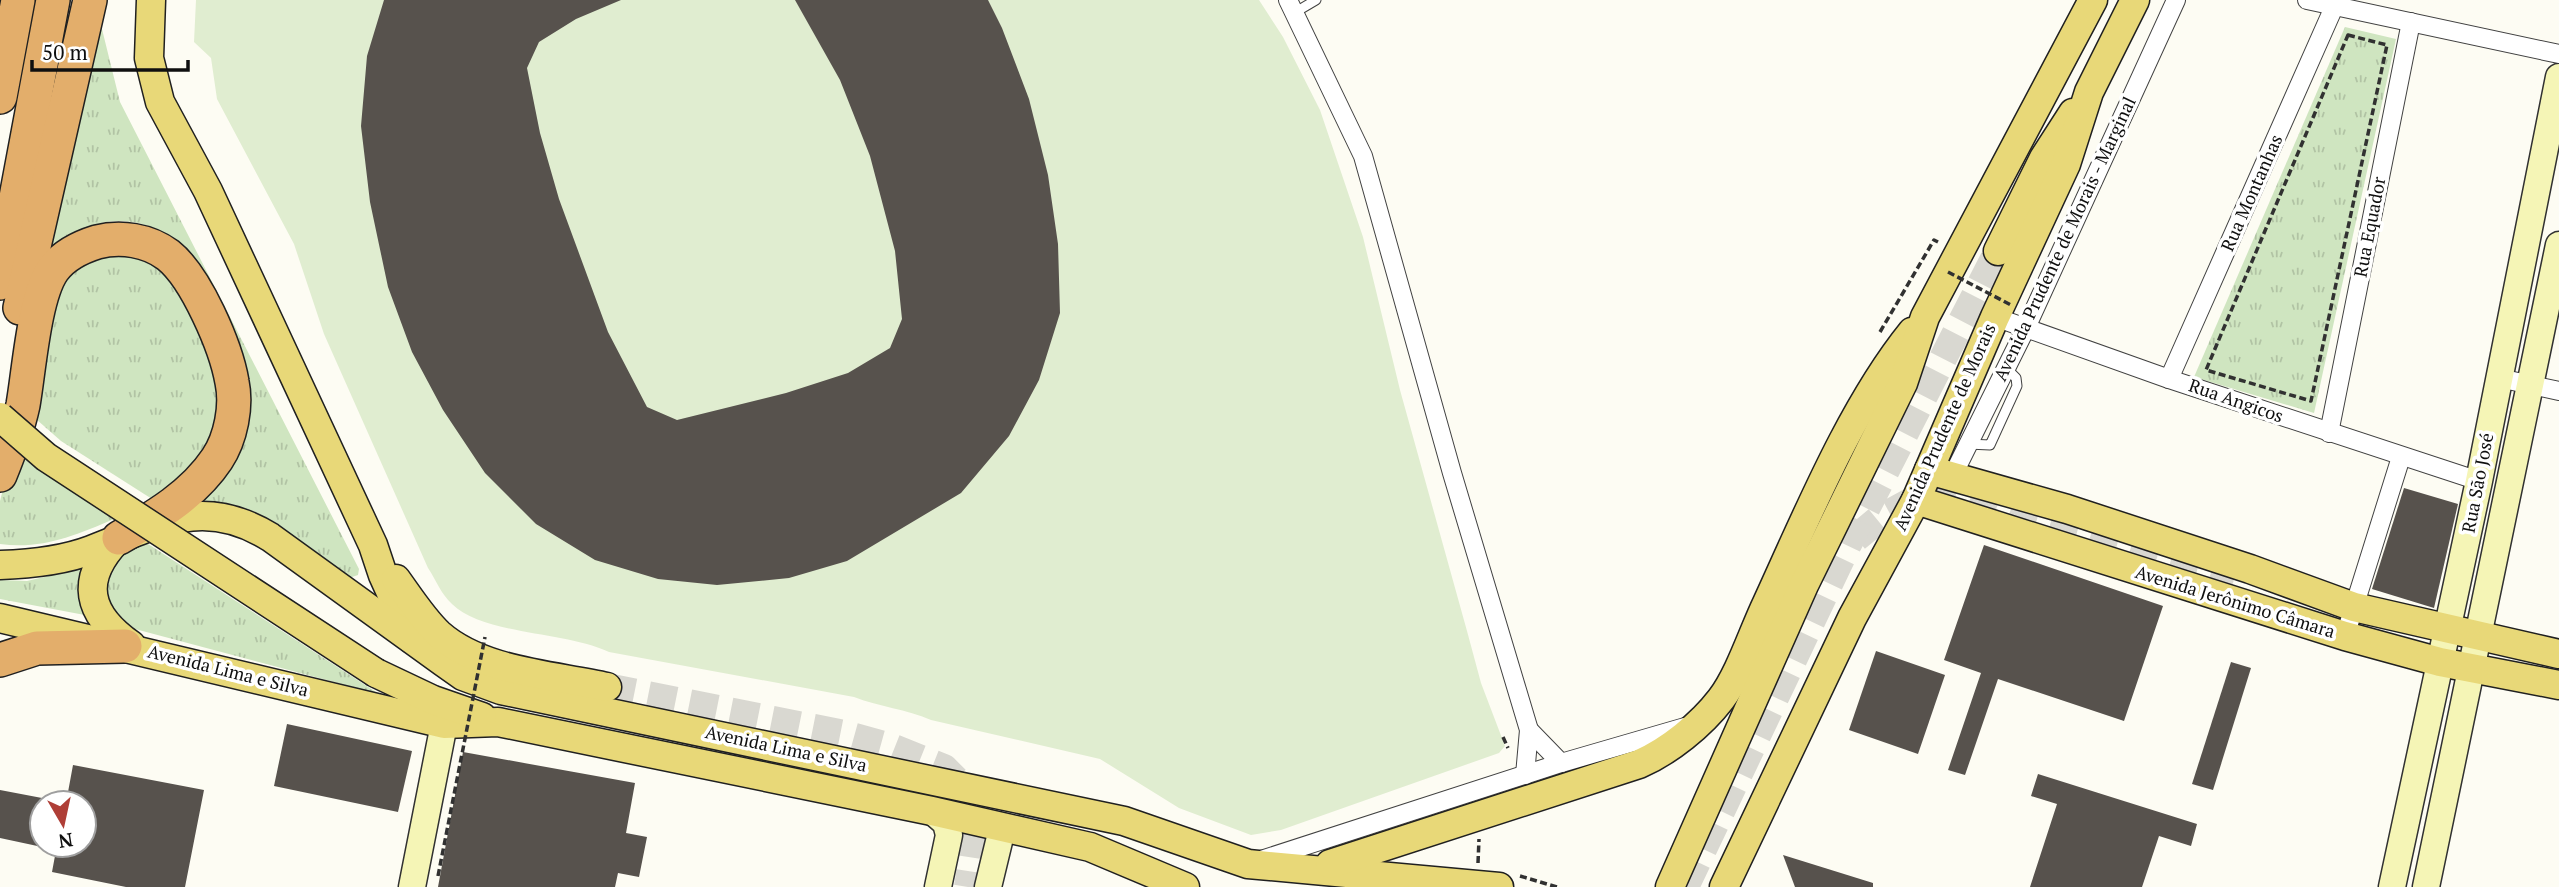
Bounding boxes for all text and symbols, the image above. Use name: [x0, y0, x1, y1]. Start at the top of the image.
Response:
scale bar: [32, 28, 187, 72]
text: 50 m: [42, 38, 88, 66]
street label: Avenida Prudente de Morais - Marginal: [1987, 93, 2141, 385]
street label: Rua Montanhas: [2215, 130, 2288, 255]
street label: Rua Equador: [2348, 174, 2391, 279]
street label: Avenida Prudente de Morais: [1887, 319, 2001, 534]
street label: Rua Angicos: [2186, 373, 2287, 427]
street label: Rua São José: [2456, 431, 2498, 535]
street label: Avenida Jerônimo Câmara: [2132, 559, 2338, 643]
street label: Avenida Lima e Silva: [145, 638, 311, 702]
street label: Avenida Lima e Silva: [703, 719, 869, 777]
north arrow: [28, 789, 98, 859]
text: N: [56, 828, 75, 855]

